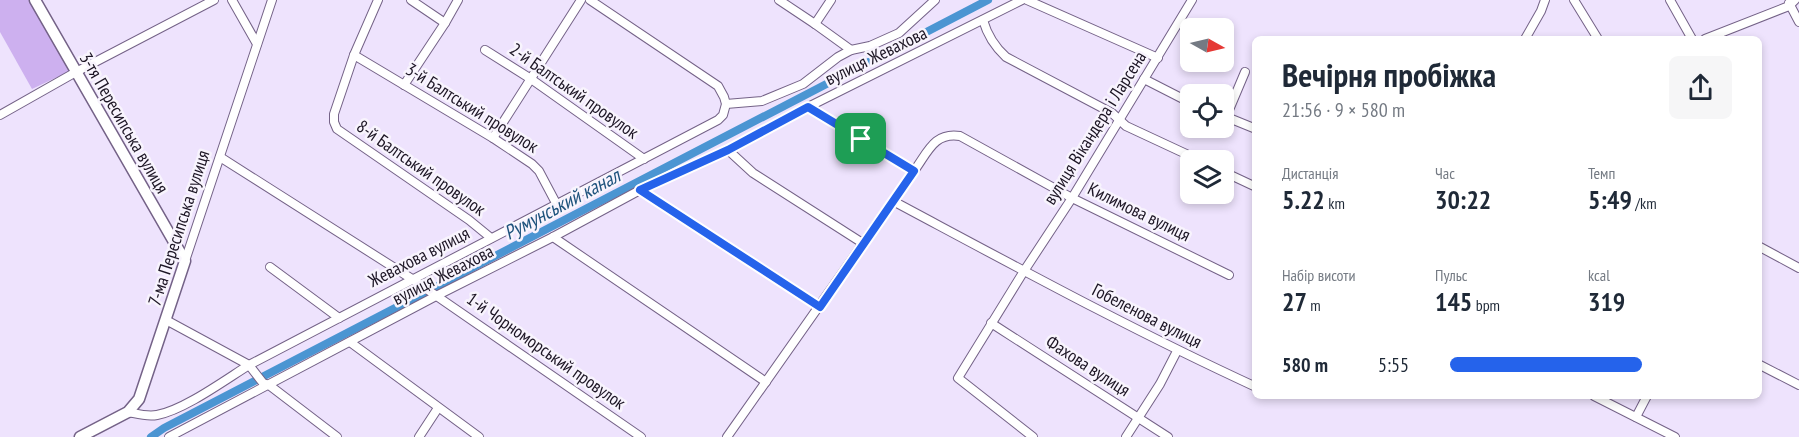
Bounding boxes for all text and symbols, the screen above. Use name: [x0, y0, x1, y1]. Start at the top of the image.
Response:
north arrow: [1180, 18, 1234, 72]
map controls: [1180, 18, 1234, 204]
street label: вулиця Жевахова: [821, 21, 930, 90]
street label: 2-й Балтський провулок: [505, 38, 643, 144]
street label: вулиця Вікандера і Ларсена: [1038, 47, 1151, 209]
street label: 3-тя Пересипська вулиця: [75, 48, 174, 197]
text: Вечірня пробіжка: [1282, 53, 1496, 96]
button: share: [1669, 56, 1732, 119]
street label: 3-й Балтський провулок: [402, 58, 543, 158]
button: locate: [1180, 84, 1234, 138]
text: 21:56 · 9 × 580 m: [1282, 97, 1405, 123]
pin: [835, 113, 886, 164]
street label: 8-й Балтський провулок: [352, 115, 490, 221]
icon: arrive: [844, 122, 877, 155]
street label: 7-ма Пересипська вулиця: [143, 147, 215, 308]
button: layers: [1180, 150, 1234, 204]
water label: Румунський канал: [499, 162, 626, 246]
text: Дистанція: [1282, 163, 1338, 183]
text: Час: [1435, 163, 1455, 183]
text: Темп: [1588, 163, 1615, 183]
street label: Килимова вулиця: [1084, 177, 1194, 246]
text: 5.22: [1282, 183, 1325, 216]
text: 30:22: [1435, 183, 1491, 216]
text: 5:49: [1588, 183, 1632, 216]
text: km: [1325, 193, 1345, 213]
text: /km: [1632, 193, 1657, 213]
street label: Жевахова вулиця: [364, 221, 473, 292]
street label: вулиця Жевахова: [388, 239, 497, 310]
text: Набір висоти: [1282, 265, 1355, 285]
text: Пульс: [1435, 265, 1467, 285]
text: kcal: [1588, 265, 1610, 285]
street label: Гобеленова вулиця: [1089, 278, 1206, 353]
text: 27: [1282, 285, 1307, 318]
text: 145: [1435, 285, 1472, 318]
text: 319: [1588, 285, 1625, 318]
street label: 1-й Чорноморський провулок: [462, 287, 630, 414]
text: m: [1307, 295, 1321, 315]
text: bpm: [1472, 295, 1500, 315]
street label: Фахова вулиця: [1042, 330, 1135, 401]
text: 580 m: [1282, 352, 1328, 378]
text: 5:55: [1378, 352, 1409, 378]

